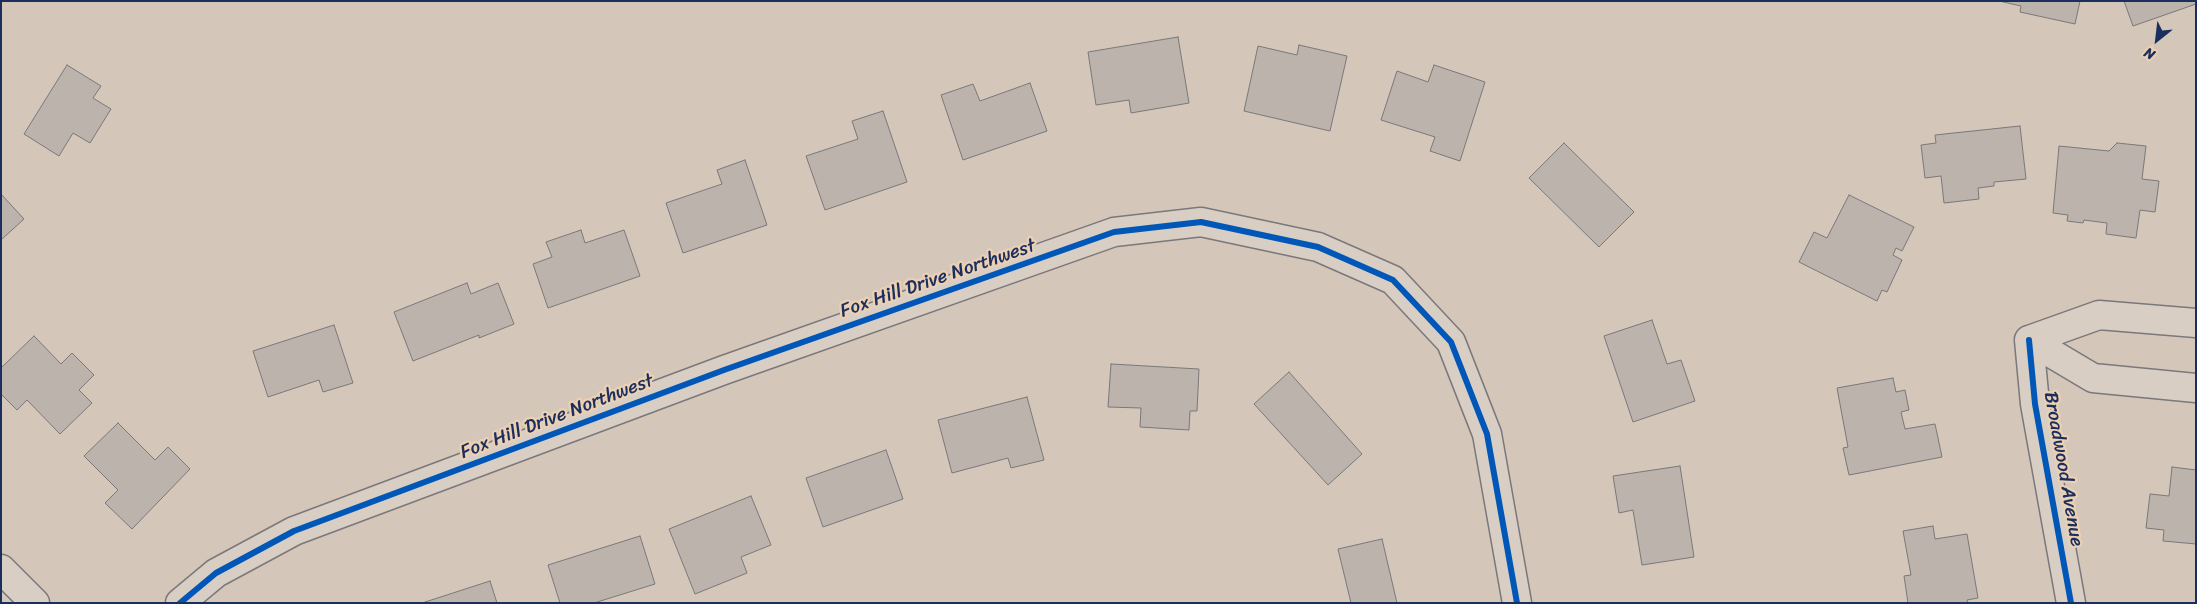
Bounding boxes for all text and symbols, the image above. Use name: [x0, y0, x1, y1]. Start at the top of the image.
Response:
north arrow: [2132, 15, 2182, 65]
text: N: [2139, 40, 2160, 67]
street label: Fox Hill Drive Northwest: [837, 235, 1039, 323]
street label: Fox Hill Drive Northwest: [457, 370, 657, 464]
street label: Broadwood Avenue: [2038, 390, 2088, 548]

